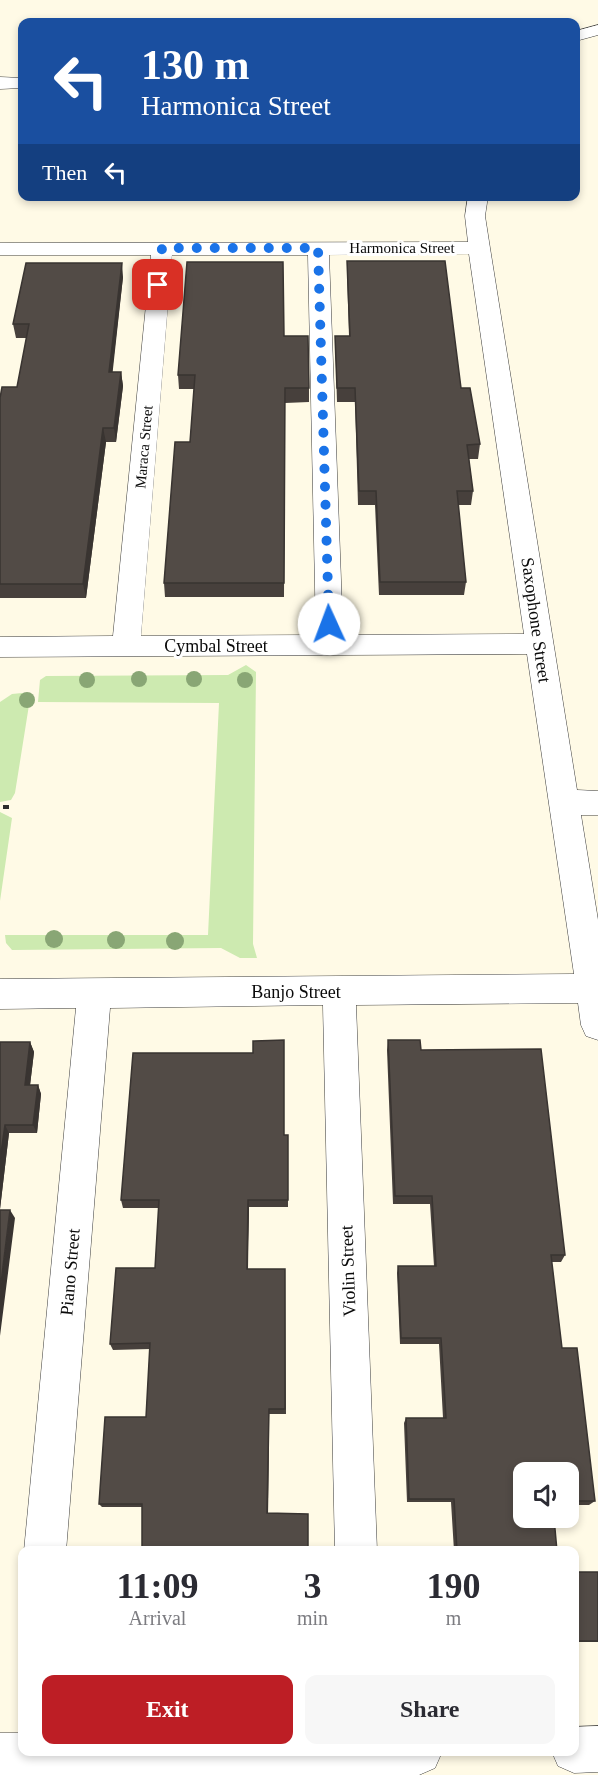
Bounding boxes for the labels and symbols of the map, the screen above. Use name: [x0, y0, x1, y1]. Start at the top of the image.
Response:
street label: Harmonica Street: [349, 240, 456, 256]
pin: [132, 259, 183, 310]
street label: Maraca Street: [132, 404, 156, 489]
street label: Saxophone Street: [517, 556, 555, 684]
position arrow: [297, 592, 361, 656]
street label: Cymbal Street: [164, 636, 268, 656]
street label: Banjo Street: [251, 982, 341, 1002]
street label: Violin Street: [336, 1225, 360, 1317]
street label: Piano Street: [56, 1228, 84, 1316]

